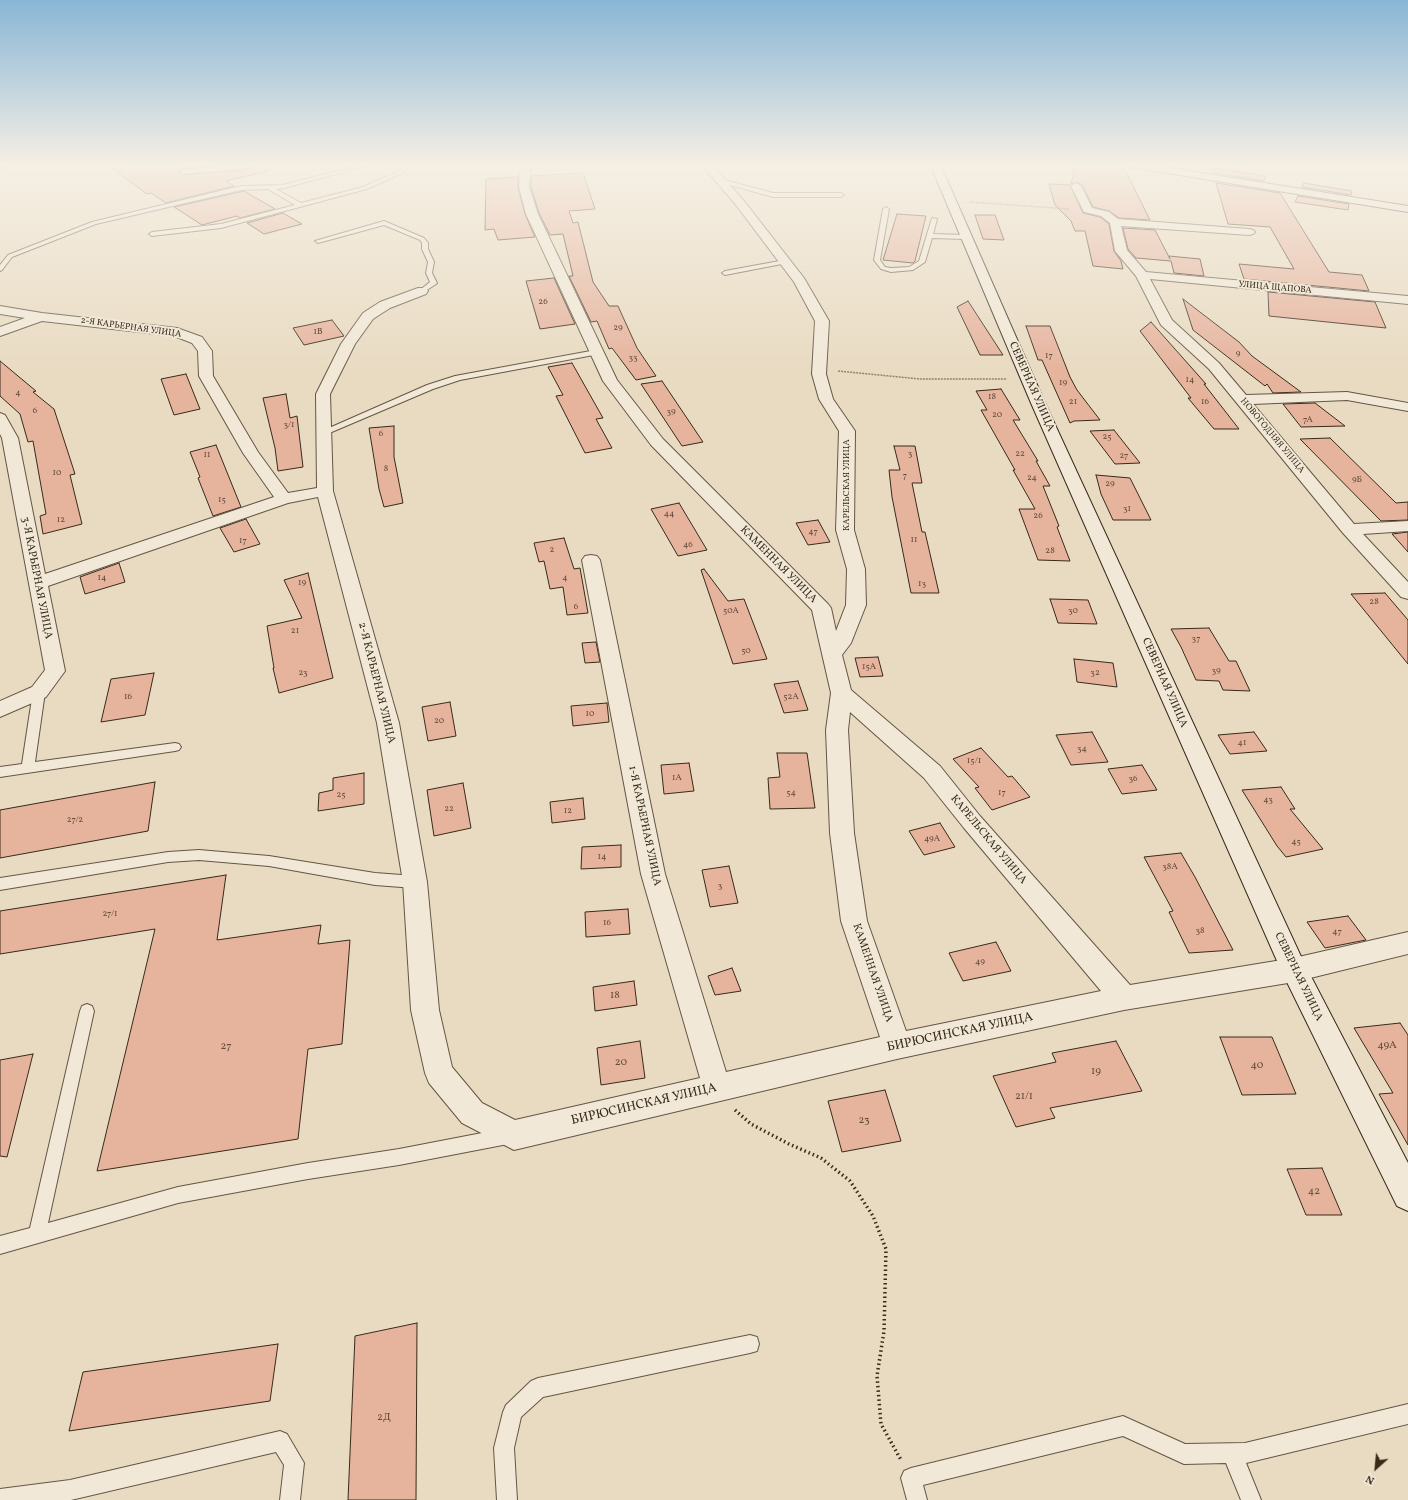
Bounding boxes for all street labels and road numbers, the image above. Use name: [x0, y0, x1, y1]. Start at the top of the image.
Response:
street label: УЛИЦА ЩАПОВА: [1238, 279, 1312, 297]
street label: 2-Я КАРЬЕРНАЯ УЛИЦА: [80, 316, 182, 340]
street label: СЕВЕРНАЯ УЛИЦА: [1005, 340, 1057, 434]
street label: НОВОГОДНЯЯ УЛИЦА: [1237, 396, 1307, 476]
street label: КАРЕЛЬСКАЯ УЛИЦА: [842, 439, 852, 531]
street label: 3-Я КАРЬЕРНАЯ УЛИЦА: [18, 516, 54, 640]
street label: КАМЕННАЯ УЛИЦА: [737, 524, 819, 606]
street label: 2-Я КАРЬЕРНАЯ УЛИЦА: [355, 621, 397, 745]
street label: СЕВЕРНАЯ УЛИЦА: [1138, 636, 1190, 730]
street label: 1-Я КАРЬЕРНАЯ УЛИЦА: [625, 765, 663, 887]
street label: КАРЕЛЬСКАЯ УЛИЦА: [947, 793, 1029, 887]
street label: КАМЕННАЯ УЛИЦА: [849, 922, 895, 1024]
street label: СЕВЕРНАЯ УЛИЦА: [1271, 931, 1325, 1023]
street label: БИРЮСИНСКАЯ УЛИЦА: [886, 1010, 1034, 1056]
street label: БИРЮСИНСКАЯ УЛИЦА: [570, 1081, 718, 1129]

